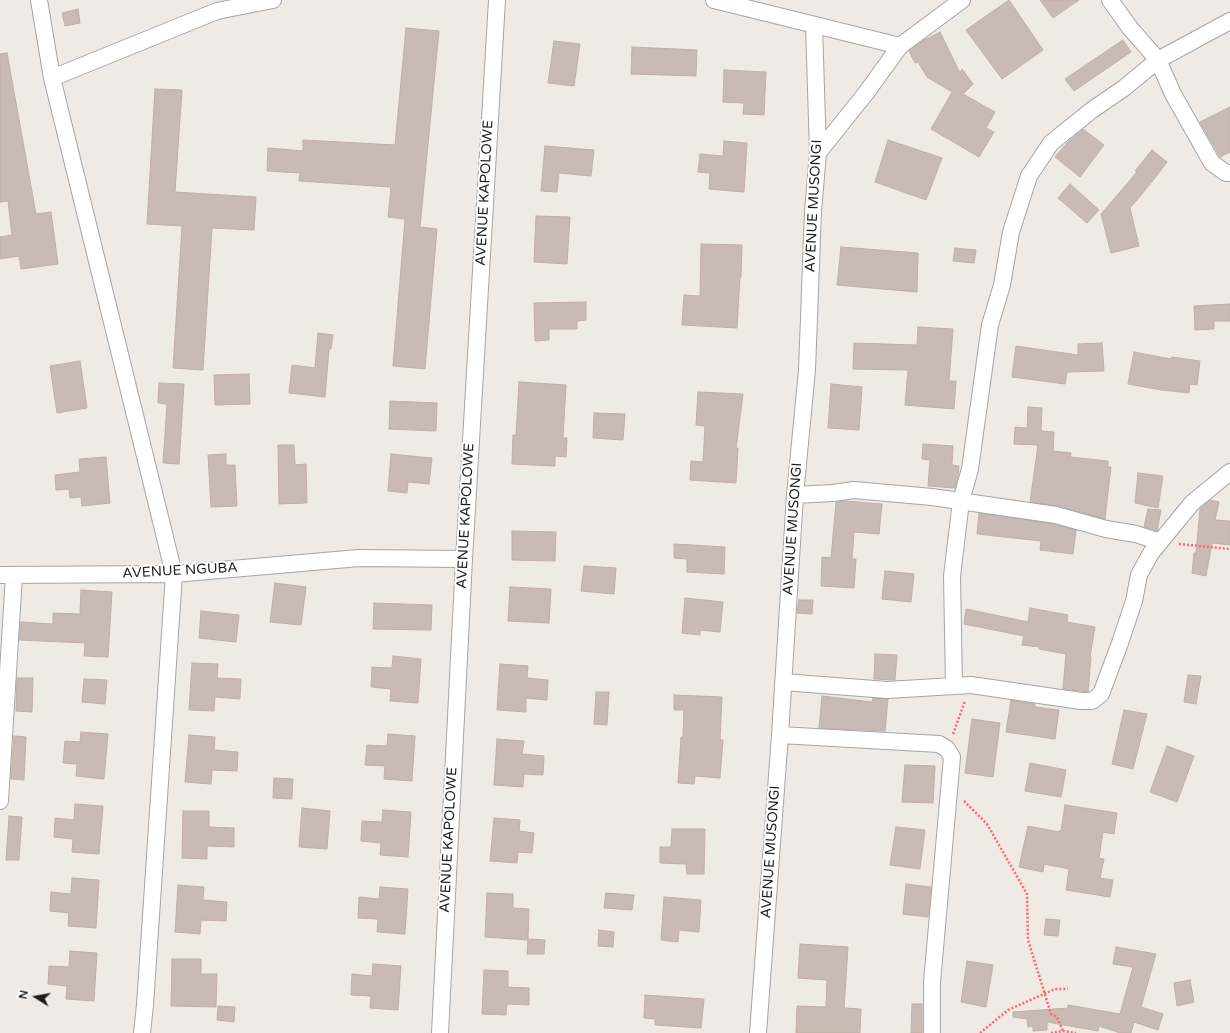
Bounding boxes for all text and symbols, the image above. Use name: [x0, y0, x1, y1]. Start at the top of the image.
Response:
street label: AVENUE KAPOLOWE: [473, 120, 497, 266]
street label: AVENUE MUSONGI: [802, 139, 826, 273]
street label: AVENUE KAPOLOWE: [454, 443, 478, 589]
street label: AVENUE MUSONGI: [780, 462, 806, 596]
street label: AVENUE NGUBA: [122, 560, 238, 582]
street label: AVENUE KAPOLOWE: [437, 767, 461, 913]
street label: AVENUE MUSONGI: [758, 785, 784, 919]
north arrow: [16, 977, 56, 1017]
text: N: [17, 989, 31, 1000]

